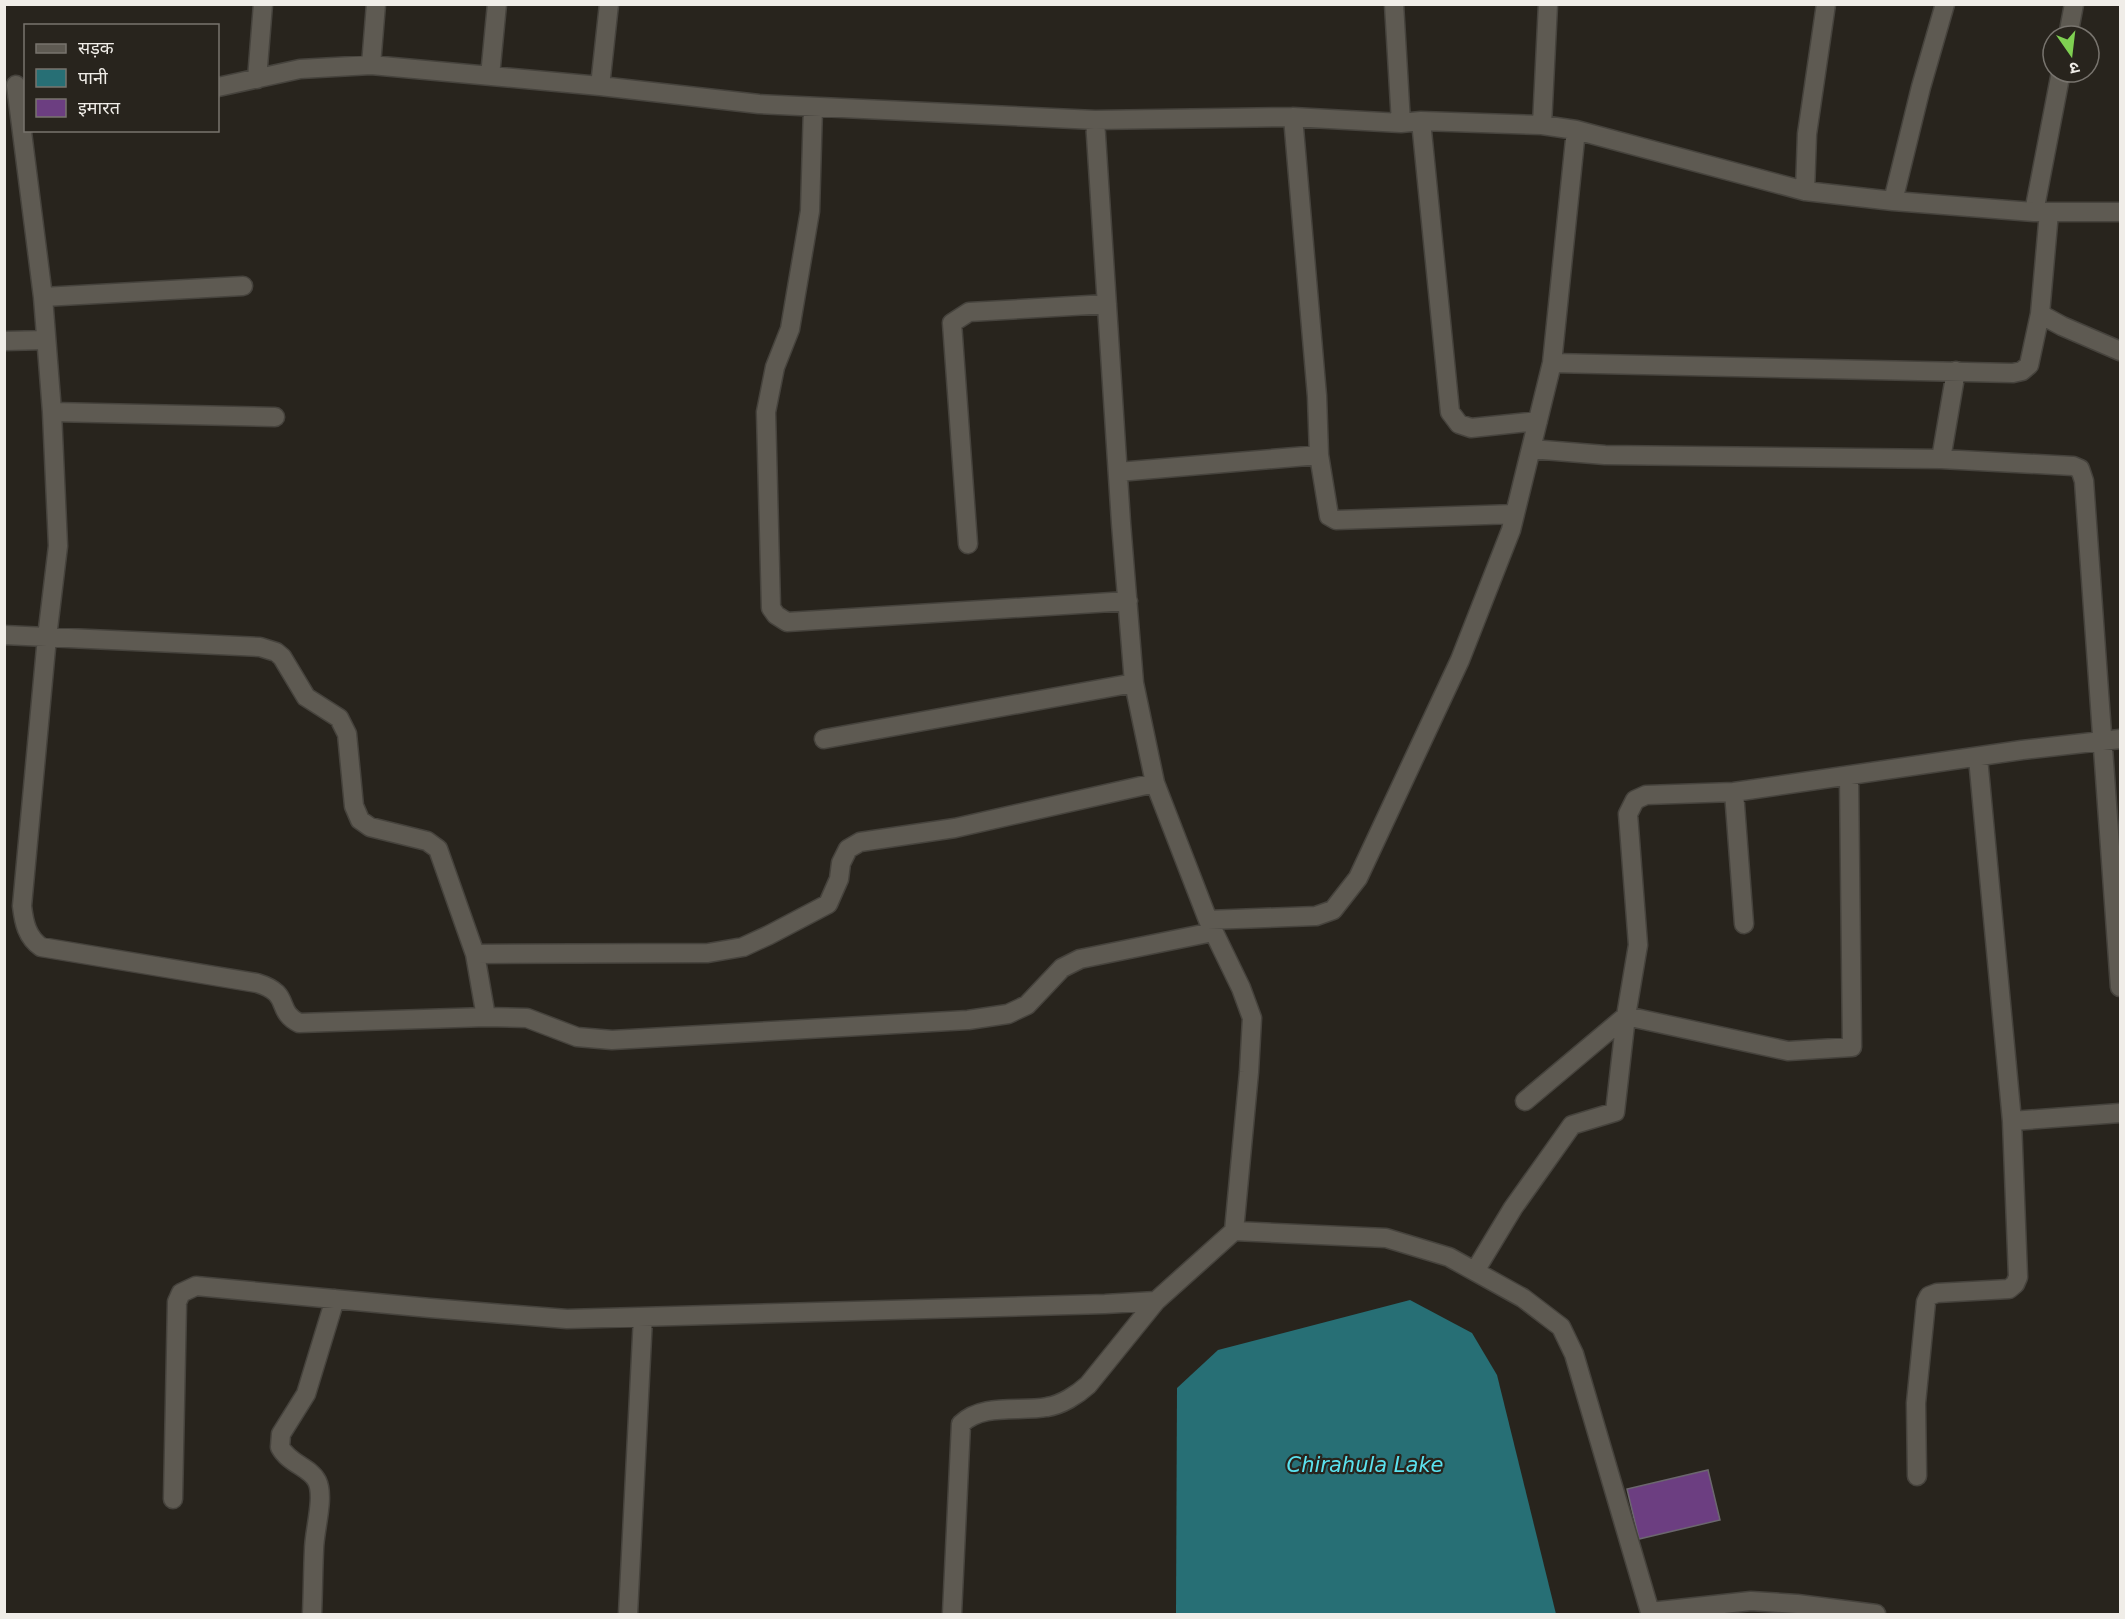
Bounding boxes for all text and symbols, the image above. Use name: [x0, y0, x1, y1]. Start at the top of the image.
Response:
legend: [24, 24, 219, 132]
north arrow: [2041, 24, 2101, 84]
text: सड़क: [78, 37, 115, 58]
text: उ: [2067, 58, 2081, 79]
text: पानी: [78, 67, 108, 88]
text: इमारत: [78, 97, 121, 118]
water label: Chirahula Lake: [1287, 1453, 1443, 1477]

